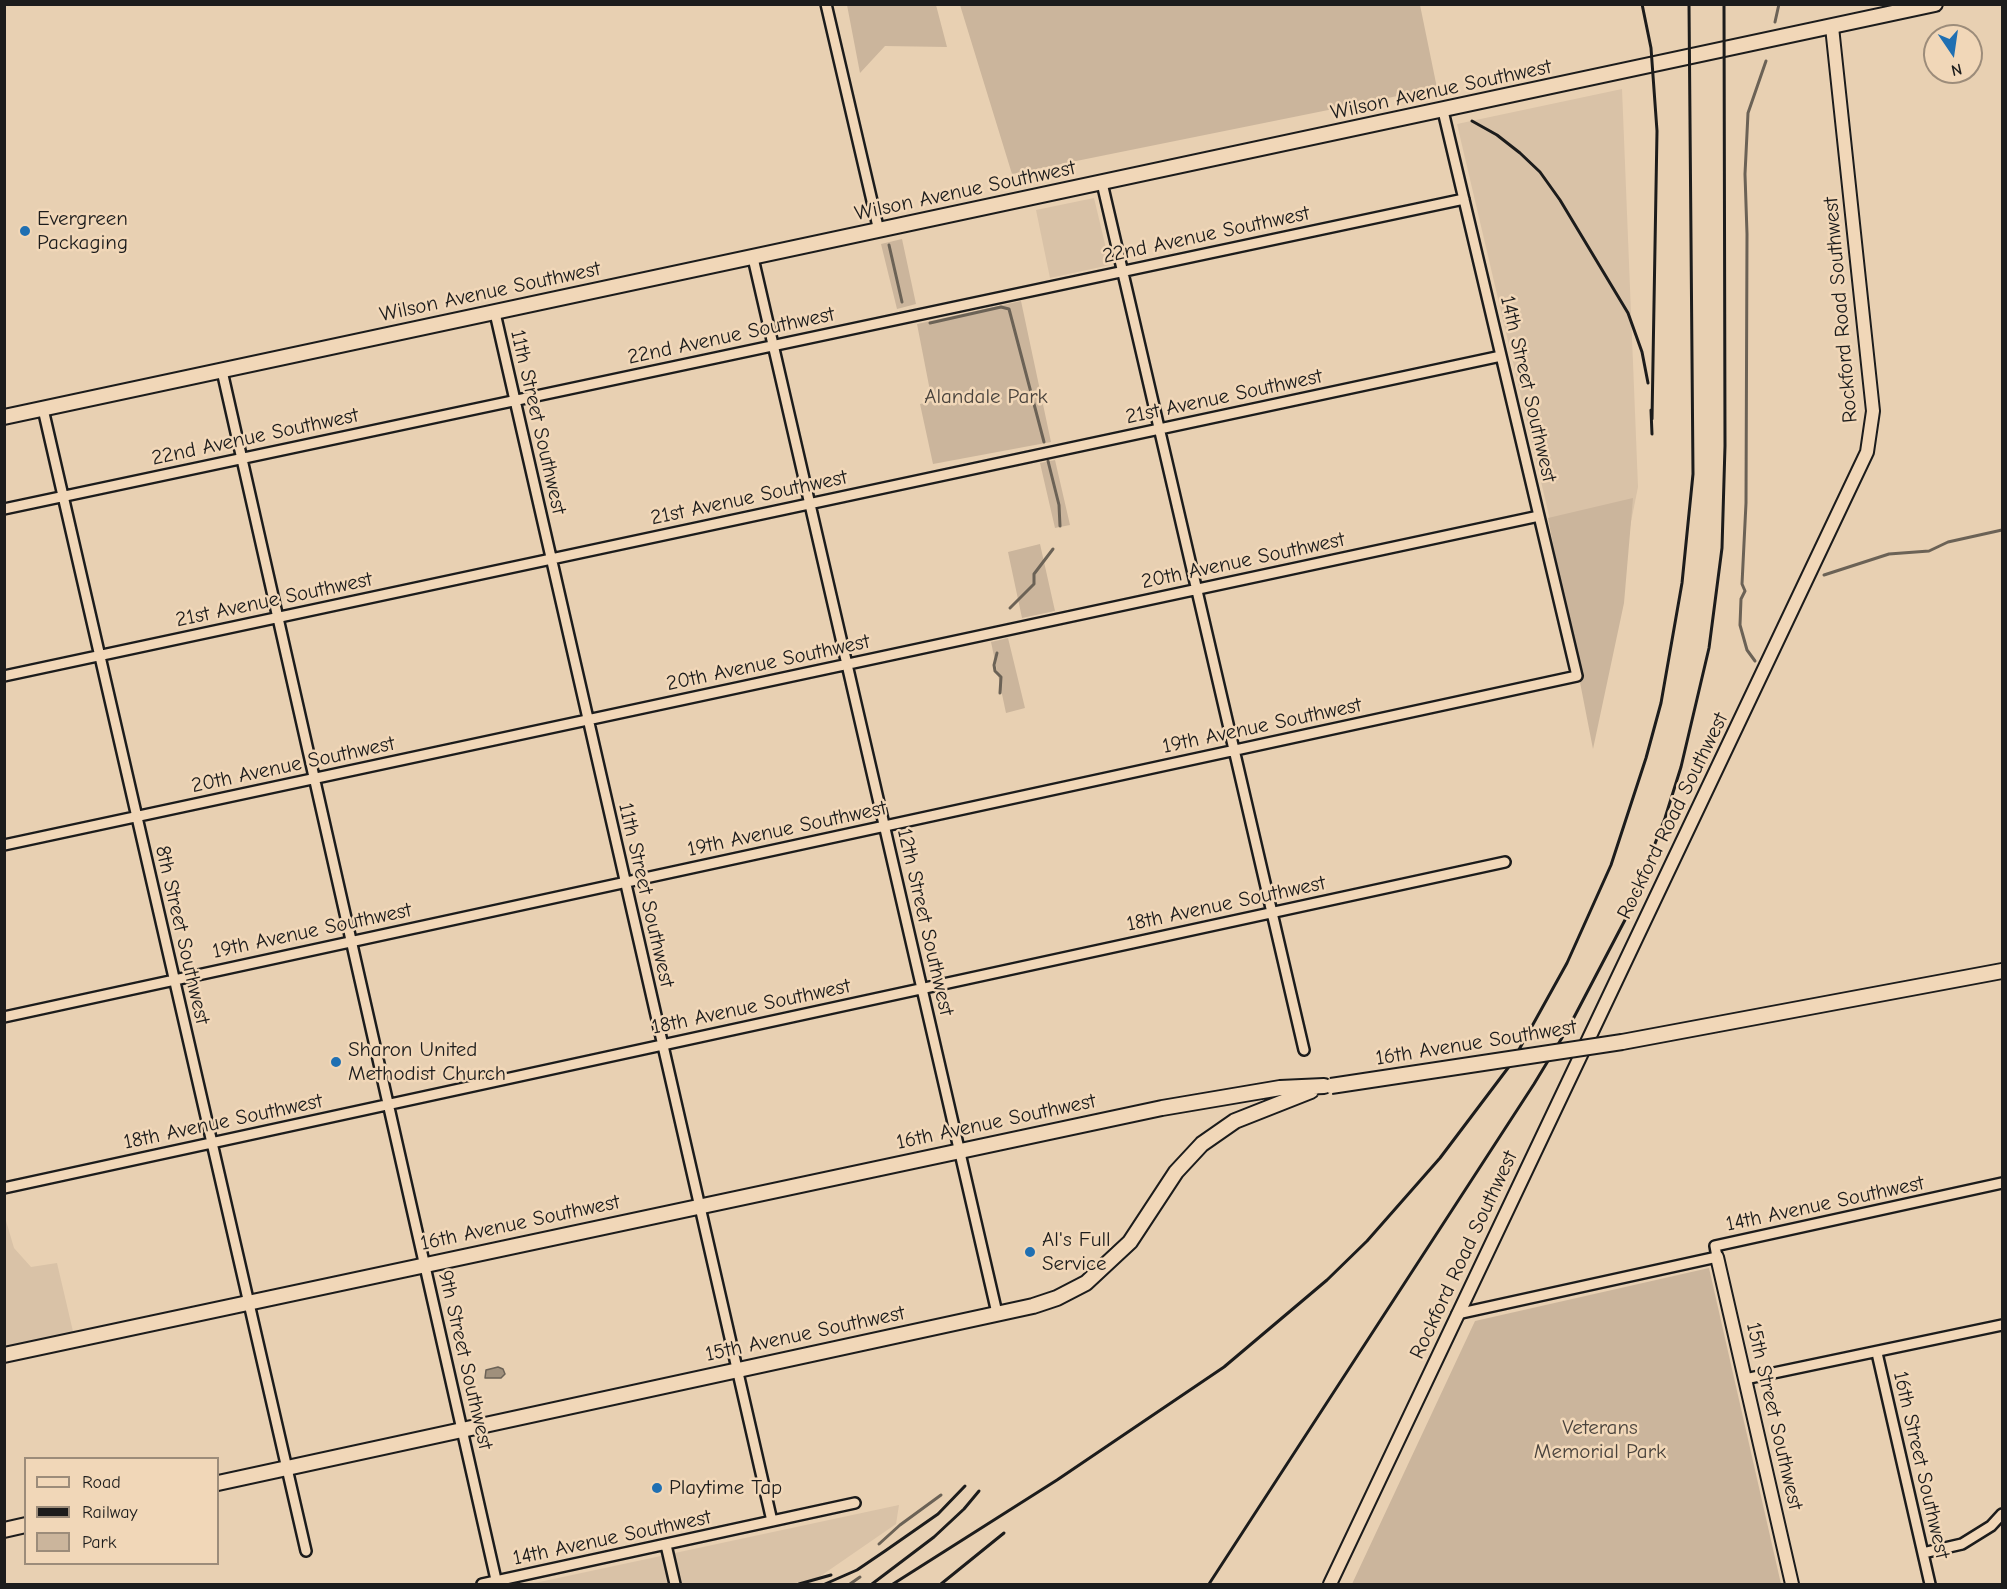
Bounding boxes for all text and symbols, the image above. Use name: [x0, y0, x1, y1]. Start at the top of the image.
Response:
north arrow: [1923, 24, 1983, 84]
street label: Wilson Avenue Southwest: [1328, 54, 1554, 126]
text: N: [1949, 60, 1964, 80]
street label: Wilson Avenue Southwest: [852, 155, 1078, 227]
street label: Rockford Road Southwest: [1819, 196, 1863, 424]
street label: 22nd Avenue Southwest: [1100, 201, 1312, 269]
place label: Evergreen Packaging: [37, 206, 128, 256]
marker: Evergreen Packaging: [18, 224, 32, 238]
street label: Wilson Avenue Southwest: [377, 256, 603, 328]
street label: 14th Street Southwest: [1494, 293, 1562, 485]
street label: 22nd Avenue Southwest: [625, 302, 837, 370]
street label: 11th Street Southwest: [505, 327, 571, 517]
street label: 21st Avenue Southwest: [1123, 364, 1325, 430]
park label: Alandale Park: [924, 384, 1048, 410]
street label: 22nd Avenue Southwest: [149, 403, 361, 471]
street label: 21st Avenue Southwest: [648, 465, 850, 531]
street label: 20th Avenue Southwest: [1139, 527, 1347, 595]
street label: 21st Avenue Southwest: [173, 567, 375, 633]
street label: 20th Avenue Southwest: [664, 629, 872, 697]
street label: 19th Avenue Southwest: [1160, 693, 1364, 759]
street label: Rockford Road Southwest: [1612, 709, 1734, 923]
street label: 20th Avenue Southwest: [189, 731, 397, 799]
street label: 19th Avenue Southwest: [685, 796, 889, 862]
street label: 11th Street Southwest: [613, 800, 679, 990]
street label: 12th Street Southwest: [891, 826, 959, 1018]
street label: 8th Street Southwest: [149, 843, 215, 1027]
street label: 18th Avenue Southwest: [1124, 871, 1328, 937]
street label: 19th Avenue Southwest: [210, 898, 414, 964]
street label: 18th Avenue Southwest: [649, 974, 853, 1040]
street label: 16th Avenue Southwest: [1374, 1015, 1578, 1071]
place label: Sharon United Methodist Church: [348, 1037, 506, 1087]
marker: Sharon United Methodist Church: [329, 1055, 343, 1069]
street label: 18th Avenue Southwest: [121, 1089, 325, 1155]
street label: 16th Avenue Southwest: [894, 1089, 1098, 1155]
street label: Rockford Road Southwest: [1405, 1147, 1523, 1363]
street label: 14th Avenue Southwest: [1724, 1171, 1926, 1237]
street label: 16th Avenue Southwest: [418, 1190, 622, 1256]
place label: Al's Full Service: [1042, 1227, 1111, 1277]
marker: Al's Full Service: [1023, 1245, 1037, 1259]
street label: 9th Street Southwest: [432, 1268, 498, 1452]
street label: 15th Avenue Southwest: [703, 1301, 907, 1367]
street label: 15th Street Southwest: [1740, 1320, 1808, 1512]
street label: 16th Street Southwest: [1887, 1369, 1955, 1561]
park label: Veterans Memorial Park: [1534, 1415, 1666, 1465]
legend: [24, 1457, 219, 1565]
text: Road: [82, 1472, 121, 1493]
place label: Playtime Tap: [669, 1475, 782, 1501]
marker: Playtime Tap: [650, 1481, 664, 1495]
text: Railway: [82, 1502, 138, 1523]
street label: 14th Avenue Southwest: [511, 1505, 713, 1571]
text: Park: [82, 1532, 116, 1553]

